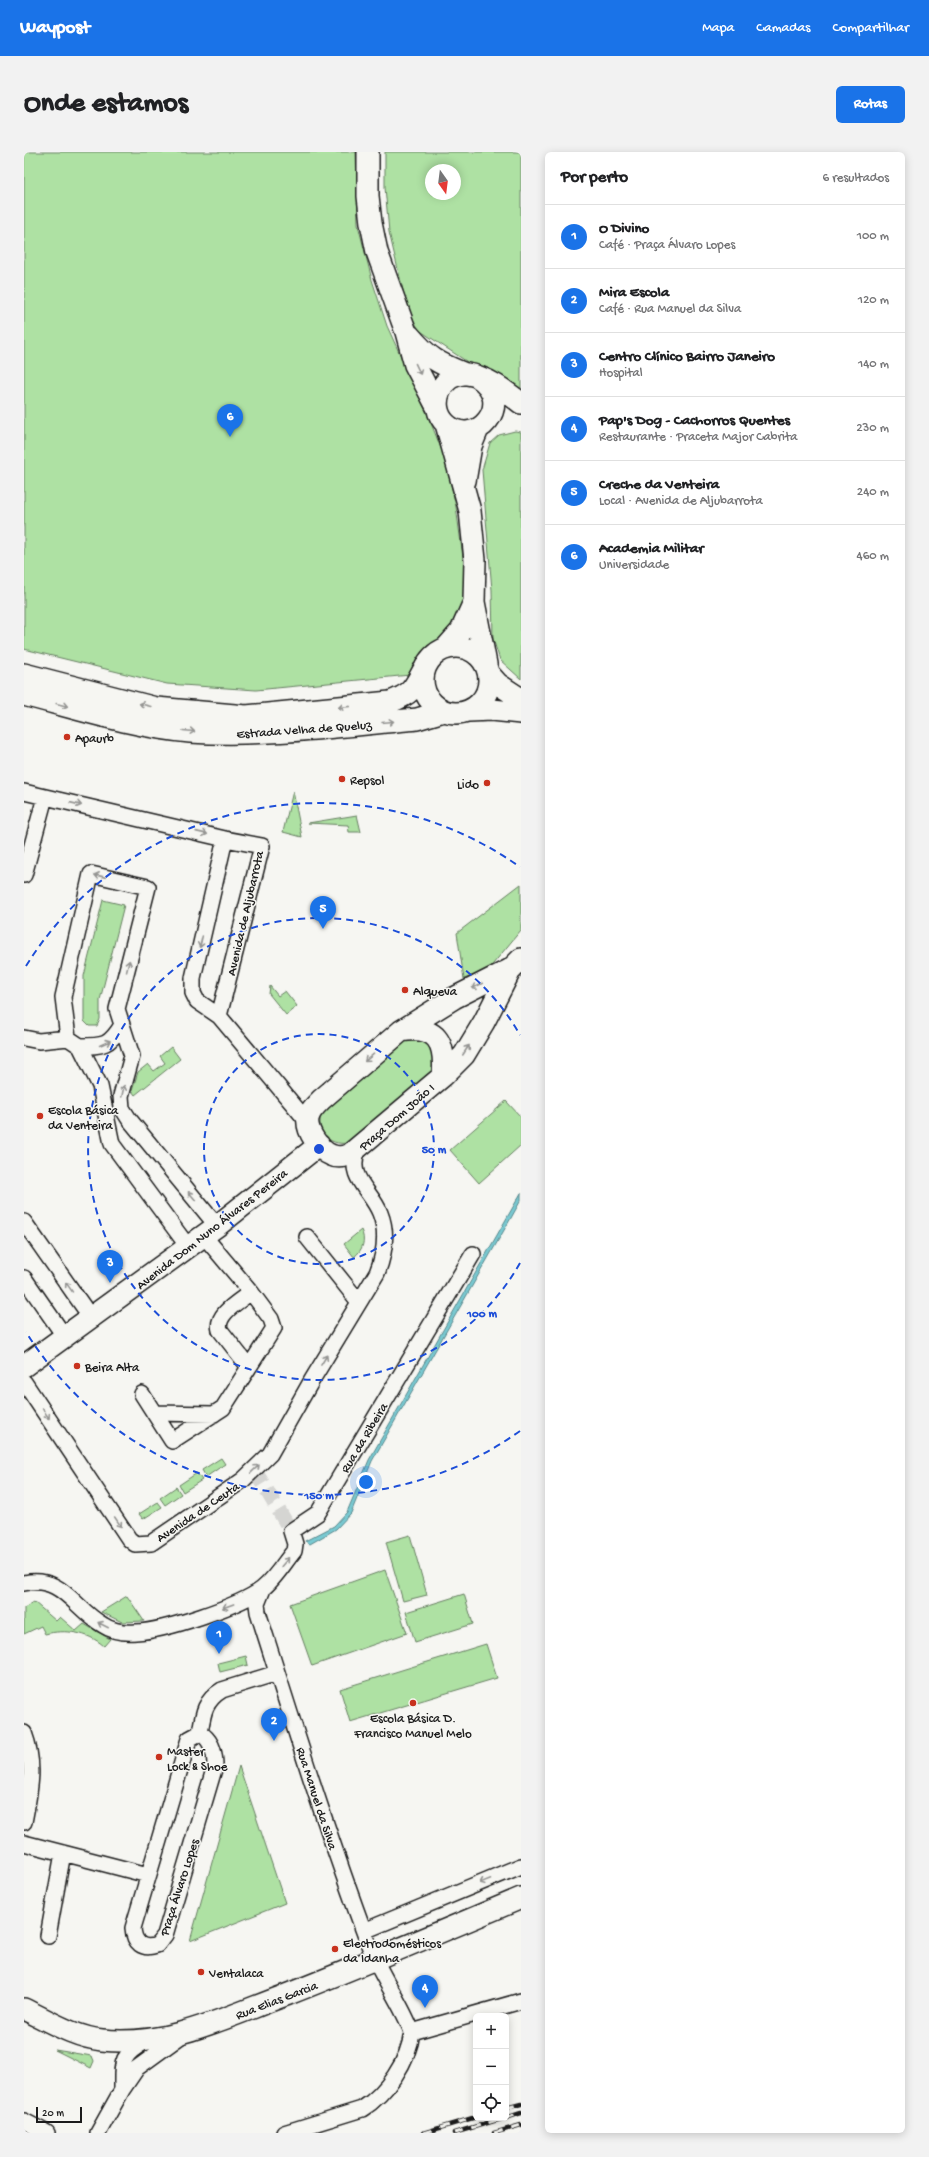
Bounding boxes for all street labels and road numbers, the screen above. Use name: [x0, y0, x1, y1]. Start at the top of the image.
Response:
street label: Estrada Velha de Queluz: [236, 718, 374, 743]
street label: Avenida de Aljubarrota: [225, 849, 268, 977]
street label: Praça Dom João I: [356, 1081, 438, 1155]
street label: Avenida Dom Nuno Álvares Pereira: [133, 1165, 292, 1294]
street label: Rua da Ribeira: [338, 1400, 392, 1476]
street label: Avenida de Ceuta: [154, 1479, 243, 1546]
street label: Rua Manuel da Silva: [292, 1746, 340, 1853]
street label: Praça Álvaro Lopes: [156, 1836, 203, 1939]
street label: Rua Elias Garcia: [234, 1979, 321, 2024]

